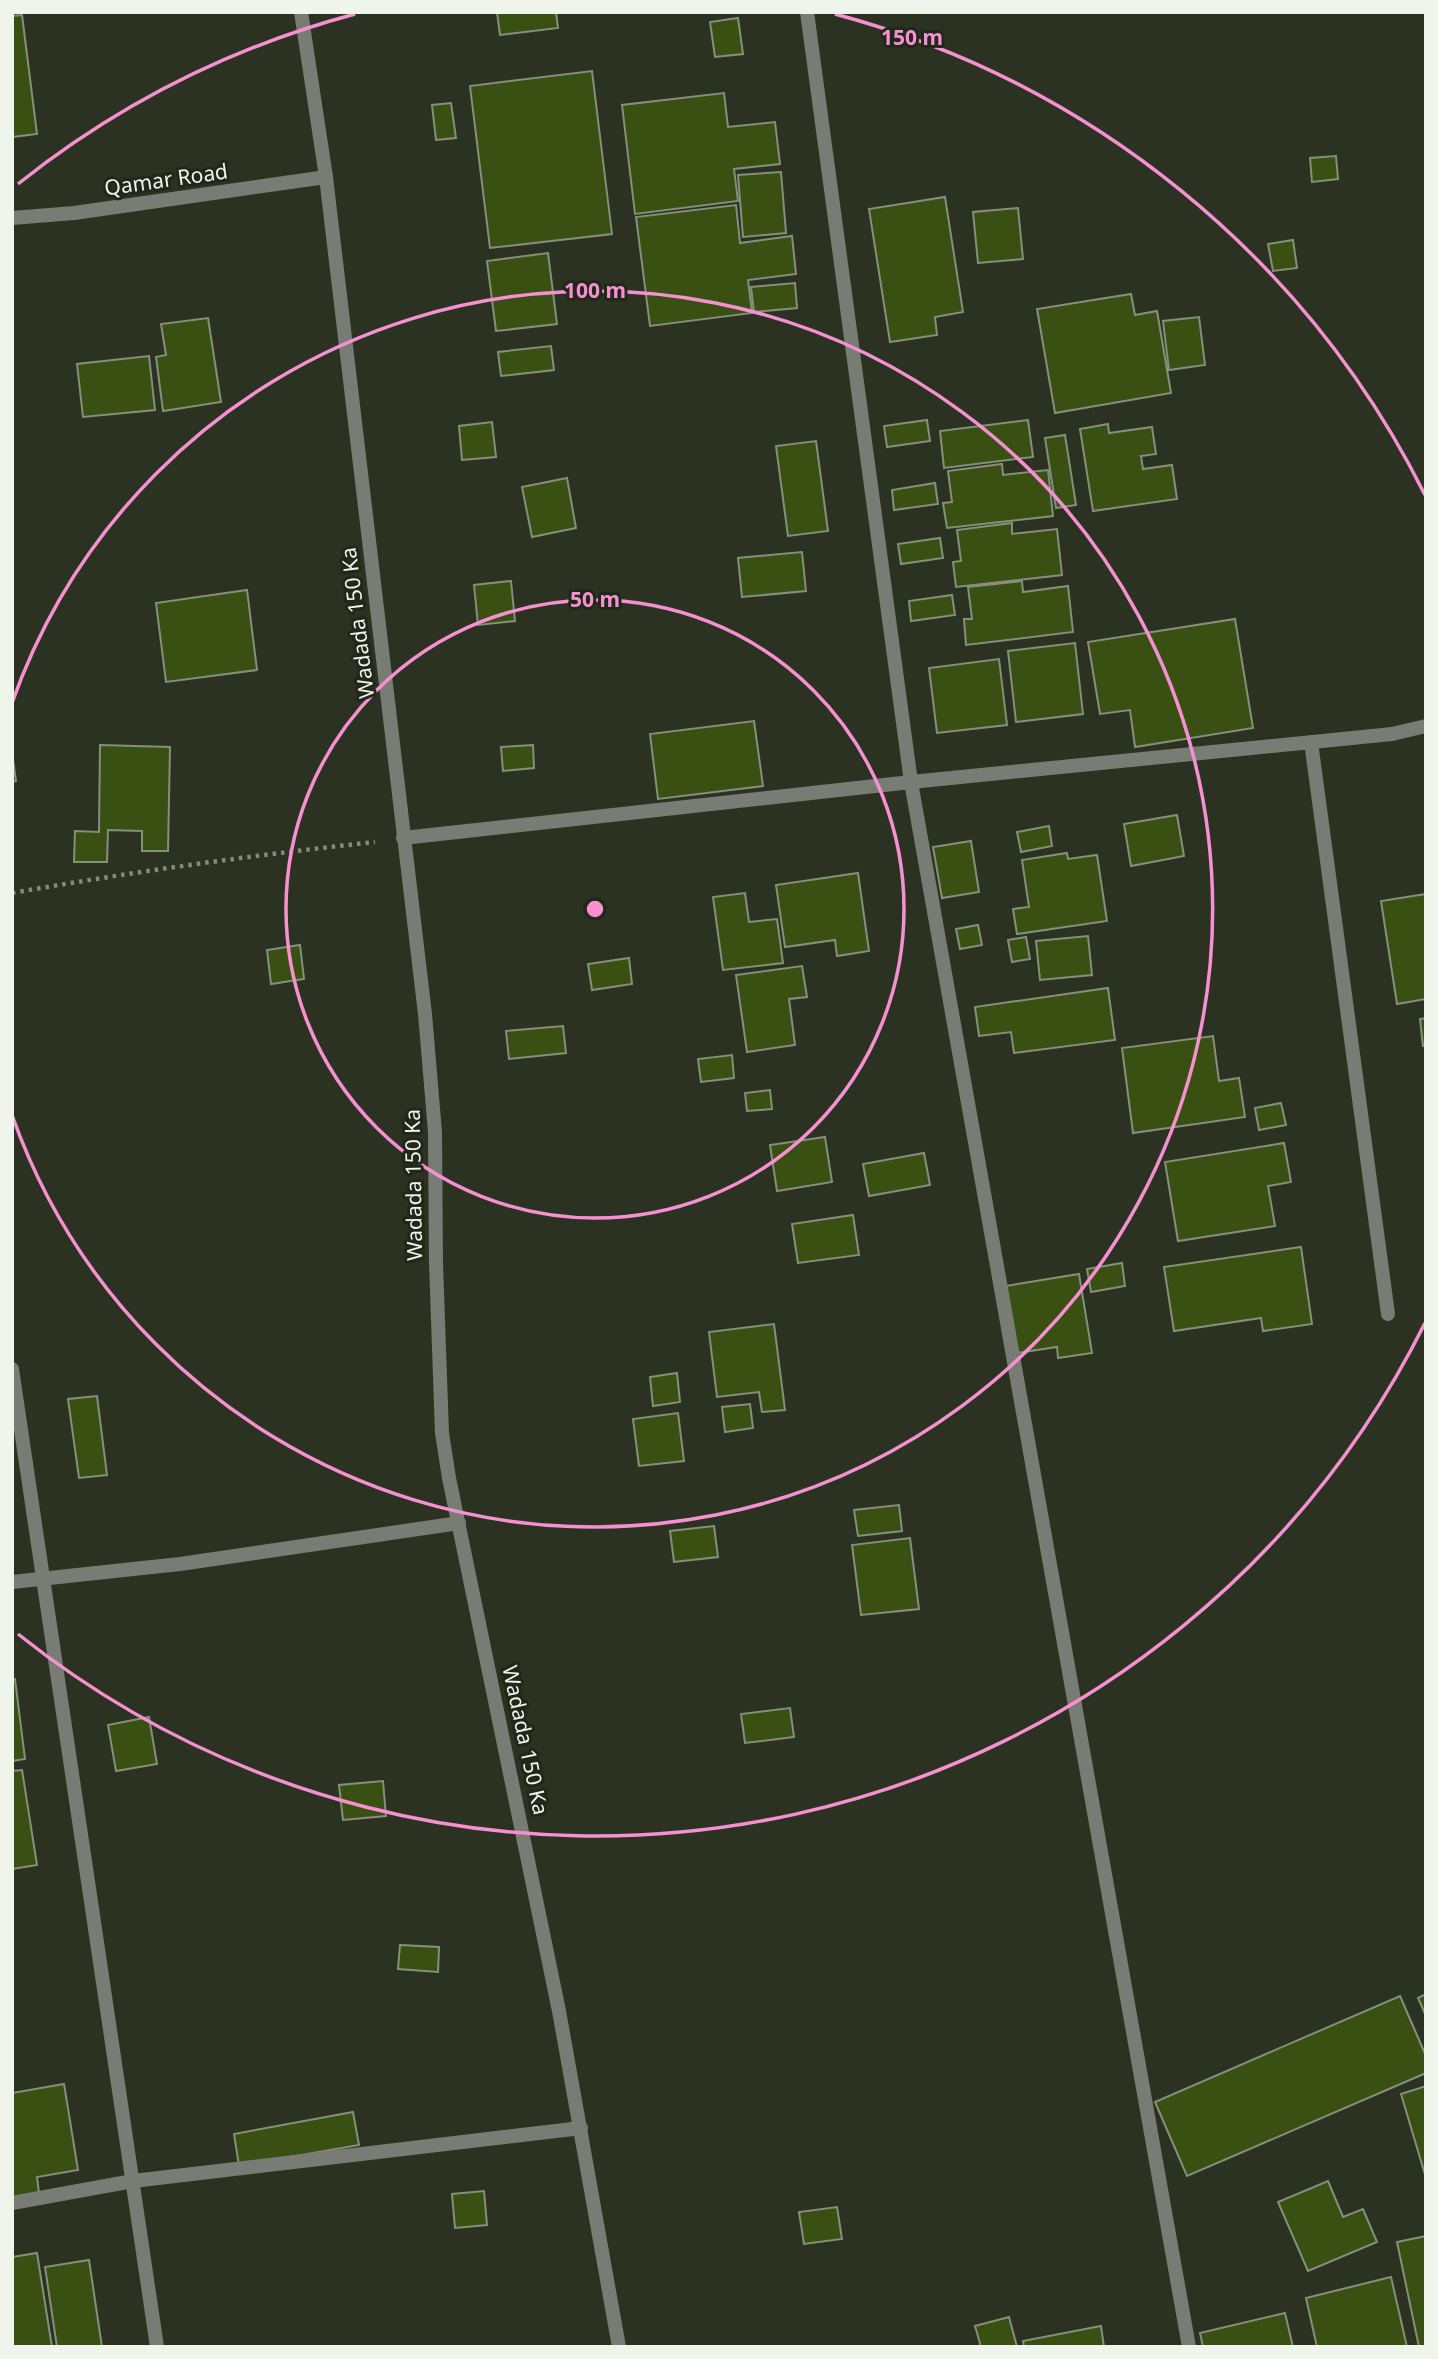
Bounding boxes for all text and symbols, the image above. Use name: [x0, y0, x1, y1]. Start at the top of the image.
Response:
text: 150 m: [881, 23, 943, 51]
street label: Qamar Road: [103, 156, 229, 202]
text: 100 m: [564, 276, 626, 304]
street label: Wadada 150 Ka: [334, 546, 380, 700]
text: 50 m: [570, 585, 620, 613]
centre of rings: [583, 897, 607, 921]
street label: Wadada 150 Ka: [398, 1109, 428, 1261]
street label: Wadada 150 Ka: [497, 1663, 555, 1817]

